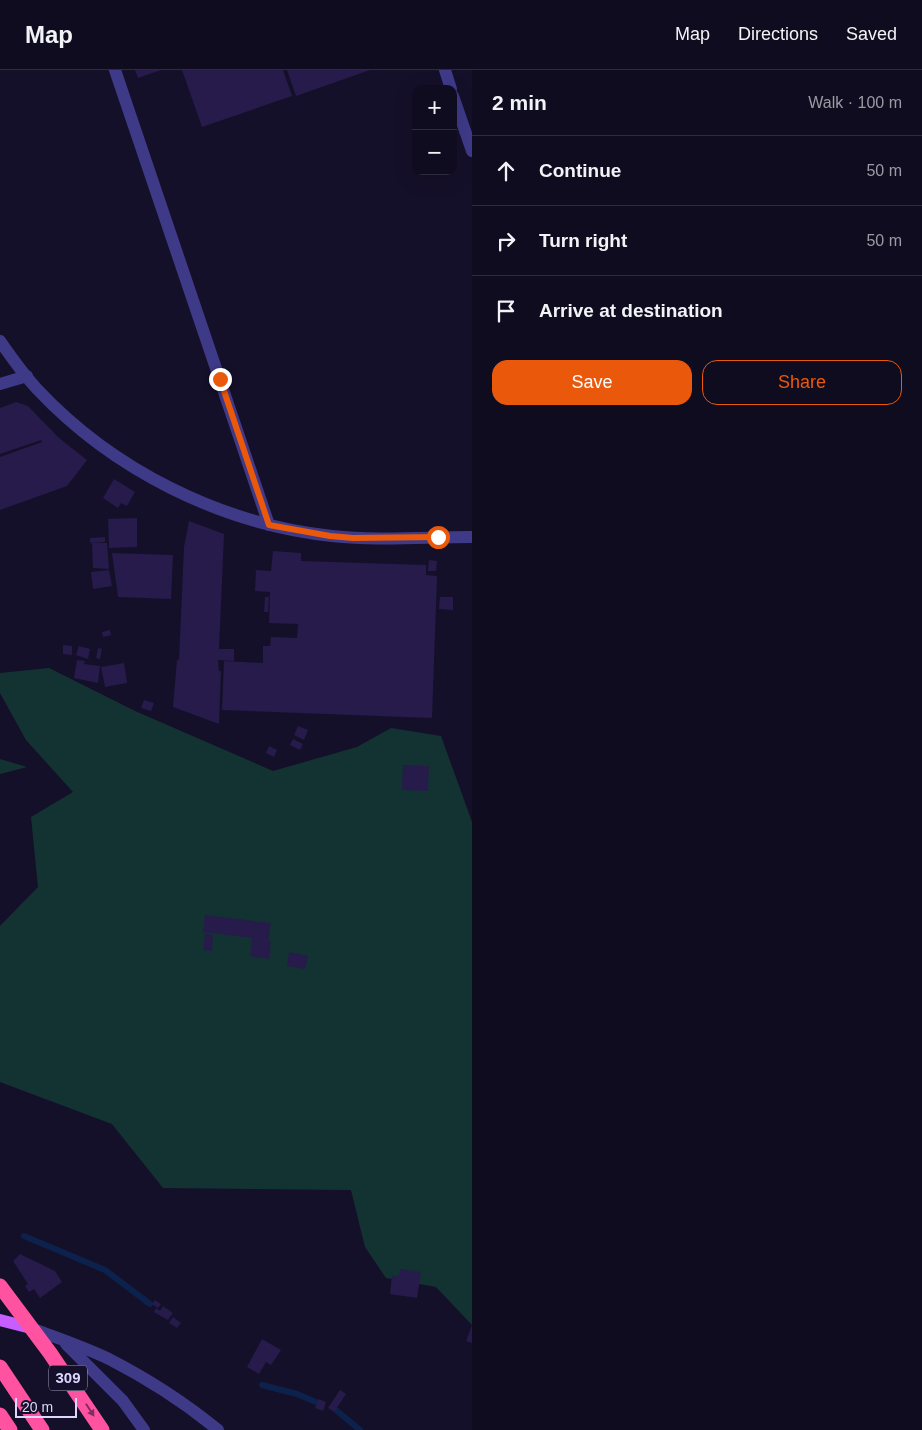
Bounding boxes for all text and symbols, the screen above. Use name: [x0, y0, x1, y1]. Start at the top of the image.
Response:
text: Map: [25, 21, 73, 48]
text: Map: [675, 24, 710, 44]
text: Directions: [738, 24, 818, 44]
text: Saved: [846, 24, 897, 44]
map controls: [412, 85, 457, 175]
button: +: [412, 85, 457, 130]
text: 2 min: [492, 91, 547, 114]
text: Walk · 100 m: [808, 94, 902, 111]
button: −: [412, 130, 457, 175]
icon: ahead: [492, 157, 520, 185]
text: Continue: [539, 160, 621, 181]
text: 50 m: [866, 162, 902, 179]
icon: right: [492, 227, 520, 255]
text: Turn right: [539, 230, 627, 251]
text: 50 m: [866, 232, 902, 249]
icon: arrive: [492, 297, 520, 325]
text: Arrive at destination: [539, 300, 723, 321]
button: Save: [492, 360, 692, 405]
button: Share: [702, 360, 902, 405]
route end: [209, 368, 232, 391]
route start: [427, 526, 450, 549]
road number: 309: [49, 1366, 87, 1390]
scale bar: [15, 1395, 78, 1418]
text: 20 m: [22, 1399, 53, 1415]
one-way arrow: [85, 1404, 94, 1417]

